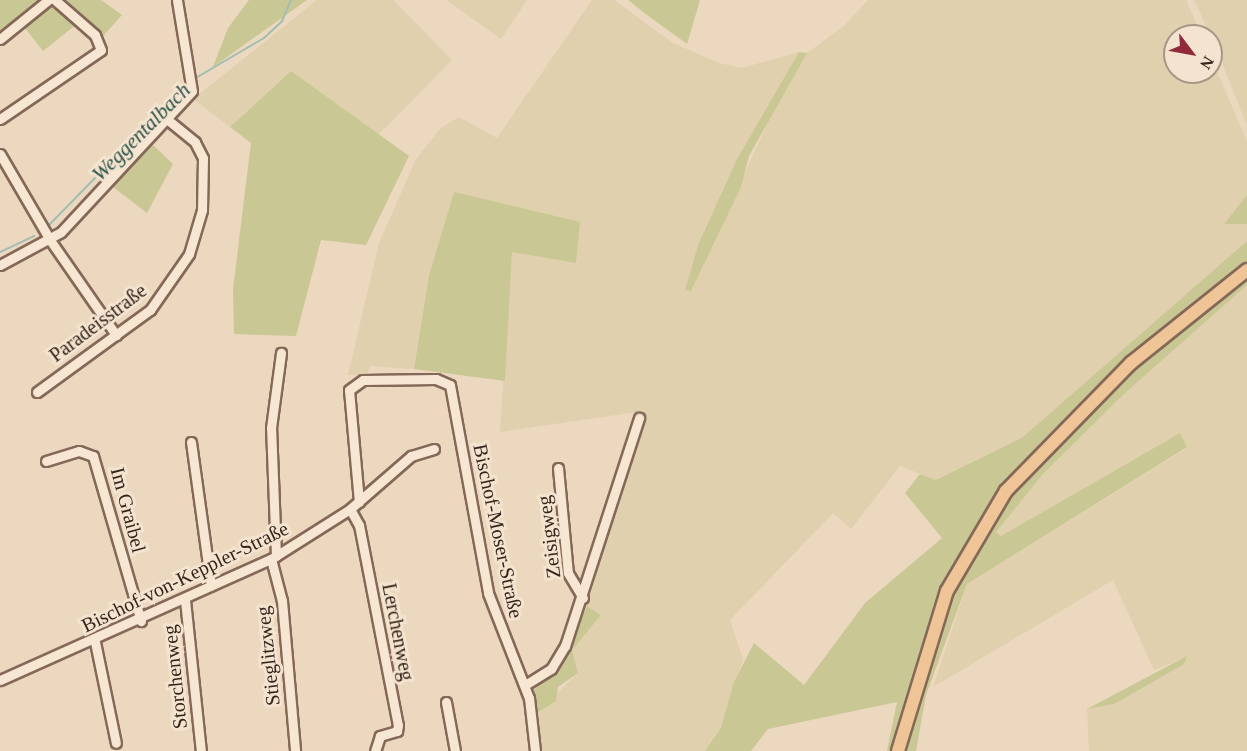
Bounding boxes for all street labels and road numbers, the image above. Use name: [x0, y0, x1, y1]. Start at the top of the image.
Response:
street label: Paradeisstraße: [45, 279, 151, 367]
street label: Bischof-Moser-Straße: [468, 442, 528, 620]
street label: Im Graibel: [105, 465, 151, 555]
street label: Zeisigweg: [532, 494, 566, 580]
street label: Bischof-von-Keppler-Straße: [78, 516, 292, 638]
street label: Lerchenweg: [377, 581, 419, 683]
street label: Stieglitzweg: [251, 605, 285, 707]
street label: Storchenweg: [158, 624, 192, 730]

